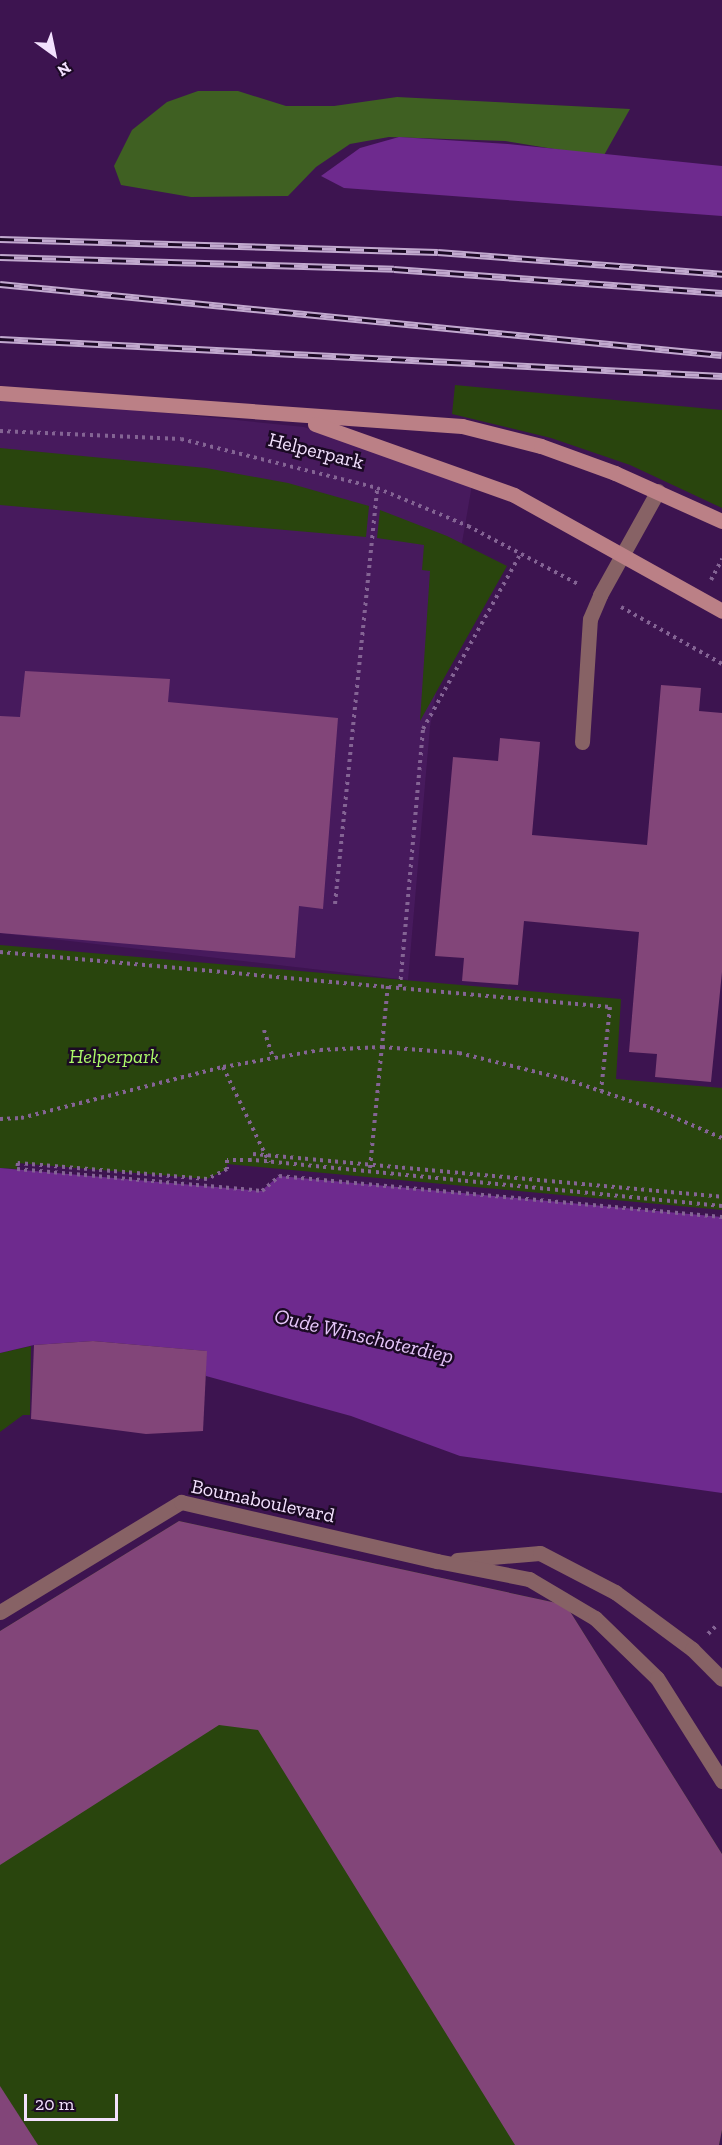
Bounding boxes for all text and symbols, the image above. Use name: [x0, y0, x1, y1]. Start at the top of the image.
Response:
north arrow: [24, 24, 84, 84]
text: N: [54, 58, 74, 81]
street label: Helperpark: [266, 428, 366, 474]
park label: Helperpark: [69, 1044, 159, 1068]
water label: Oude Winschoterdiep: [272, 1303, 456, 1369]
street label: Boumaboulevard: [189, 1474, 337, 1528]
scale bar: [27, 2082, 122, 2120]
text: 20 m: [35, 2093, 74, 2115]

